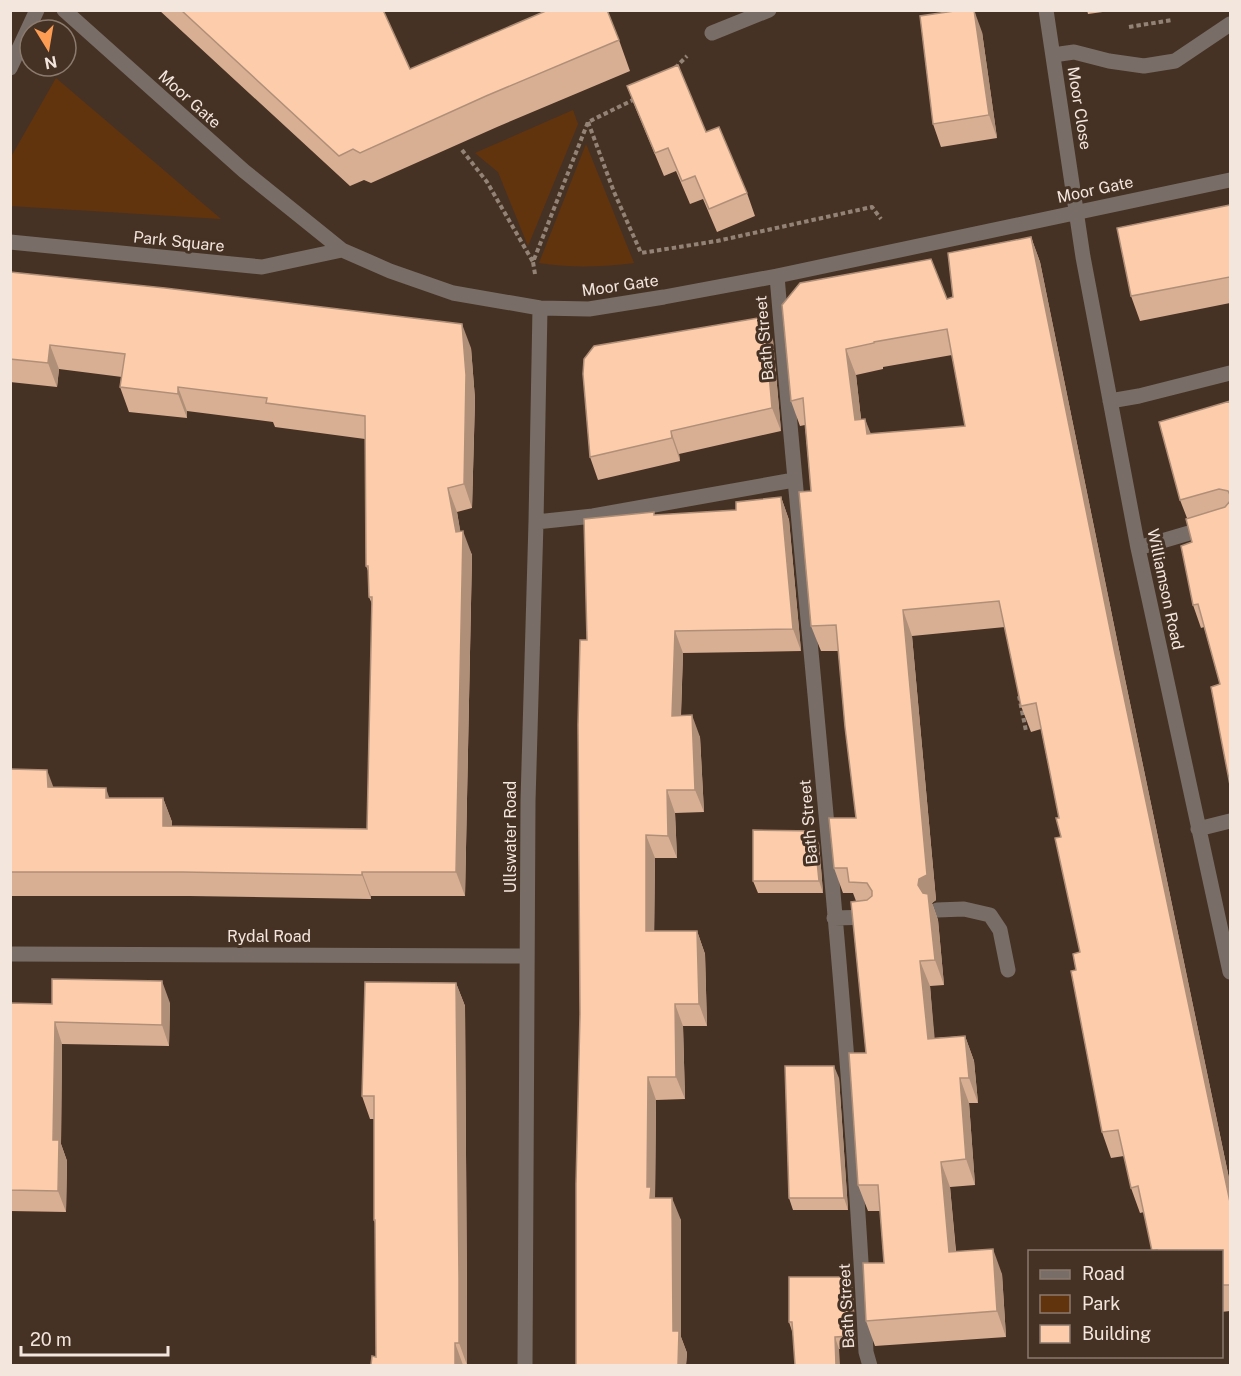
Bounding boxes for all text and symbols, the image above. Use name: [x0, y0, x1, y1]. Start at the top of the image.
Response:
north arrow: [18, 18, 78, 78]
text: N: [43, 52, 59, 73]
street label: Moor Close: [1064, 65, 1095, 151]
street label: Moor Gate: [154, 66, 225, 132]
street label: Moor Gate: [1055, 172, 1135, 207]
street label: Park Square: [132, 227, 225, 256]
street label: Moor Gate: [580, 271, 660, 300]
street label: Bath Street: [751, 295, 778, 381]
street label: Williamson Road: [1143, 527, 1188, 651]
street label: Bath Street: [795, 779, 822, 865]
street label: Ullswater Road: [501, 781, 520, 893]
street label: Rydal Road: [227, 927, 311, 946]
legend: [1028, 1250, 1223, 1358]
street label: Bath Street: [835, 1263, 858, 1349]
text: Road: [1082, 1263, 1125, 1284]
text: Park: [1082, 1293, 1120, 1314]
scale bar: [21, 1319, 168, 1357]
text: Building: [1082, 1323, 1151, 1344]
text: 20 m: [30, 1329, 72, 1350]

